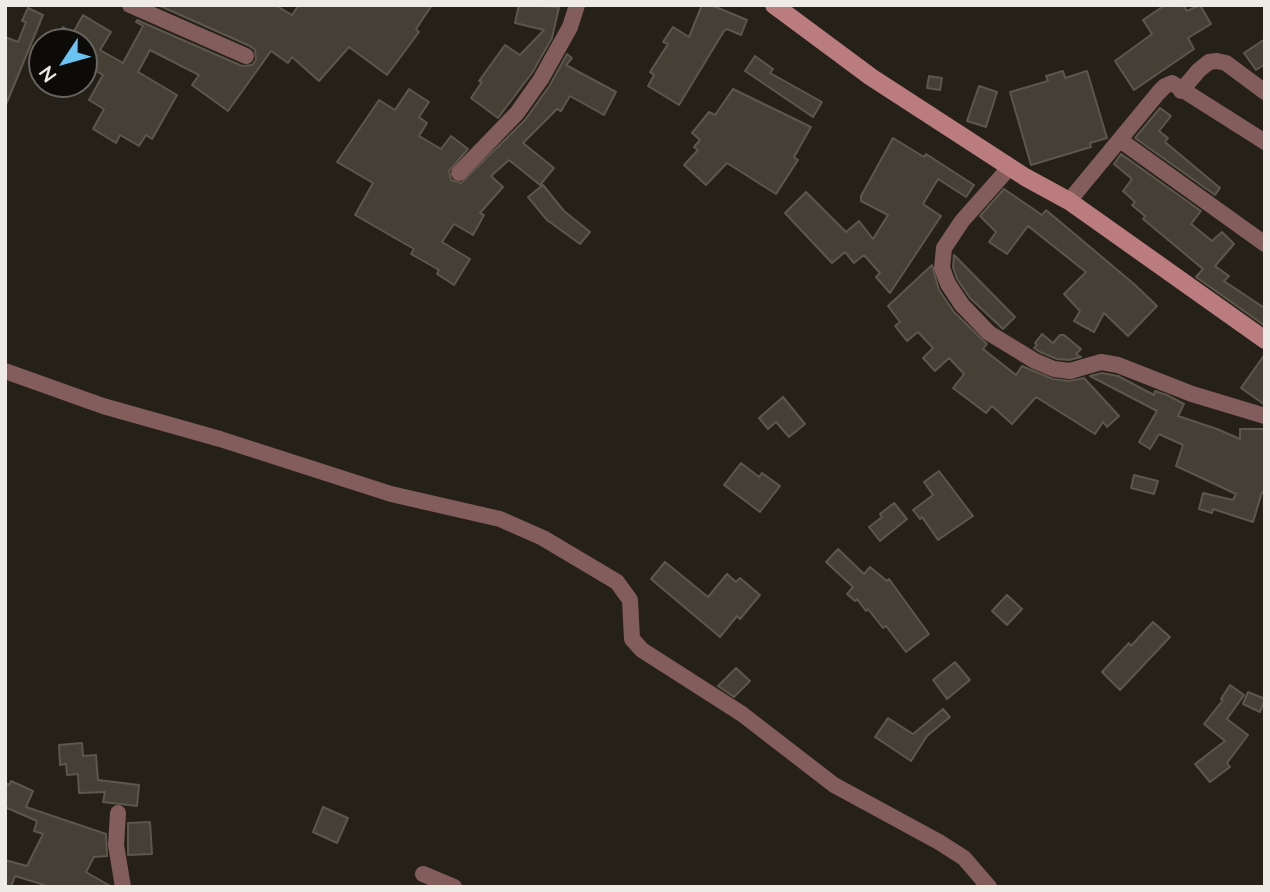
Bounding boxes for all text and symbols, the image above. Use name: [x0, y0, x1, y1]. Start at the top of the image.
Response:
north arrow: [28, 28, 98, 98]
text: N: [34, 62, 61, 87]

